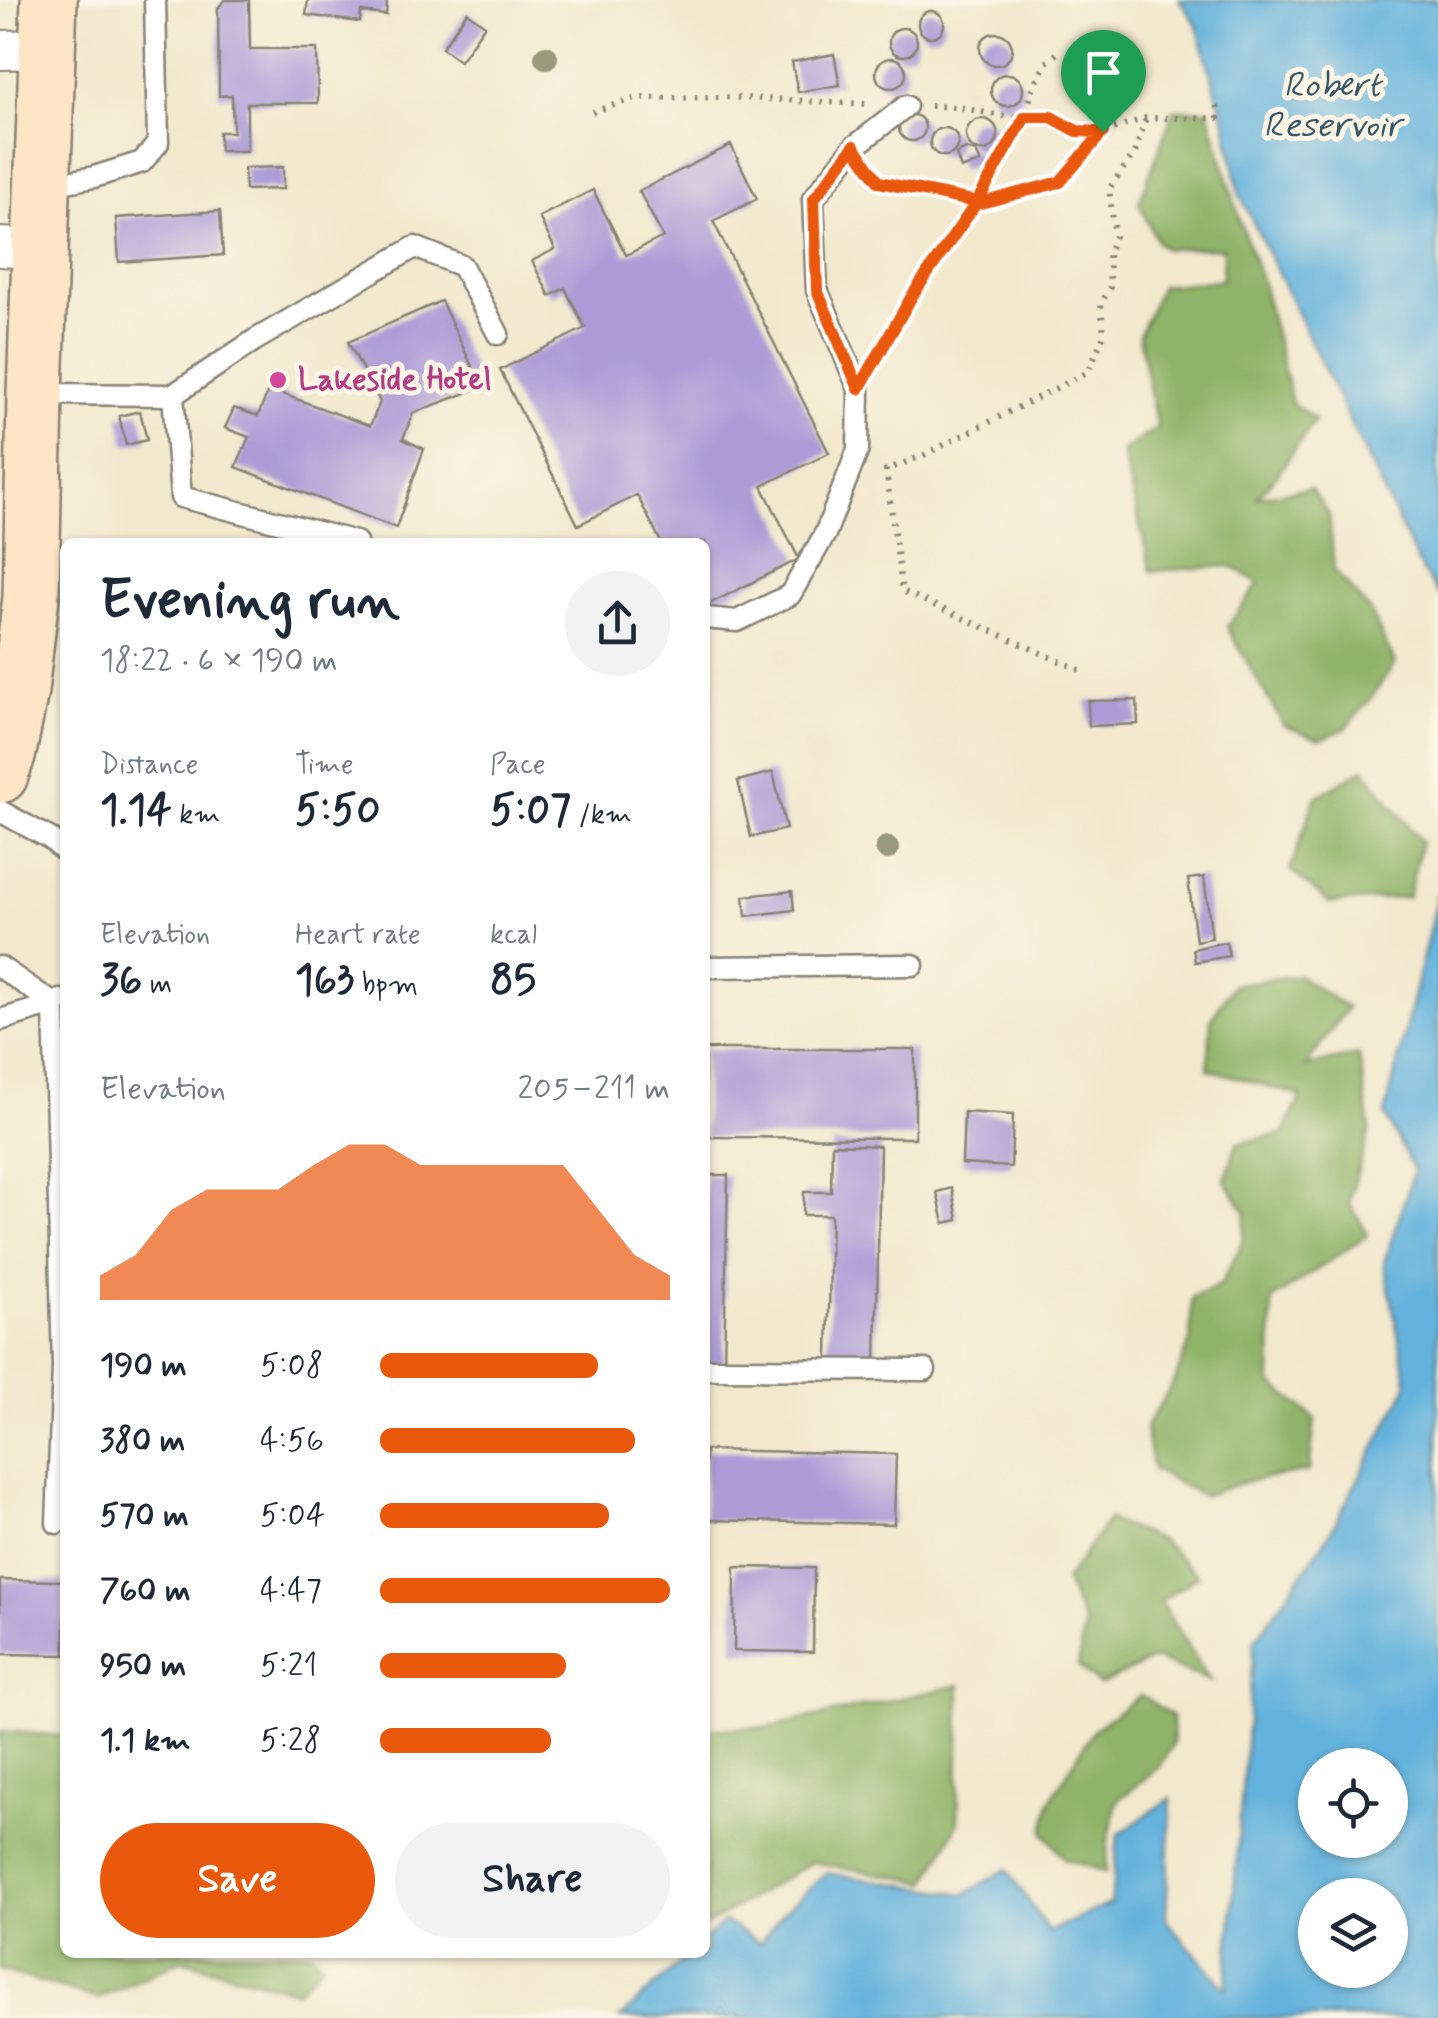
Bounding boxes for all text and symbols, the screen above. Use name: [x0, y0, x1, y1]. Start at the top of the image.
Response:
pin: [1061, 30, 1146, 133]
icon: arrive: [1076, 45, 1131, 100]
water label: Robert Reservoir: [1263, 63, 1405, 149]
place label: Lakeside Hotel: [298, 359, 492, 401]
marker: Lakeside Hotel: [267, 369, 289, 391]
text: Evening run: [100, 566, 400, 638]
button: share: [565, 571, 670, 676]
text: 18:22 · 6 × 190 m: [100, 640, 338, 682]
text: Distance: [100, 747, 198, 784]
text: Time: [295, 747, 354, 784]
text: Pace: [490, 747, 546, 784]
text: 1.14: [100, 784, 172, 839]
text: 5:50: [295, 784, 381, 839]
text: 5:07: [490, 784, 571, 839]
text: km: [172, 797, 220, 834]
text: /km: [571, 797, 632, 834]
text: Elevation: [100, 917, 210, 954]
text: Heart rate: [295, 917, 421, 954]
text: kcal: [490, 917, 537, 954]
text: 36: [100, 954, 142, 1009]
text: 163: [295, 954, 354, 1009]
text: 85: [490, 954, 536, 1009]
text: m: [142, 967, 172, 1004]
text: bpm: [354, 967, 418, 1004]
text: Elevation: [100, 1068, 226, 1110]
text: 205–211 m: [518, 1068, 670, 1110]
text: 190 m: [100, 1345, 187, 1387]
text: 5:08: [260, 1345, 323, 1387]
text: 380 m: [100, 1420, 185, 1462]
text: 4:56: [260, 1420, 324, 1462]
text: 570 m: [100, 1495, 189, 1537]
text: 5:04: [260, 1495, 325, 1537]
text: 760 m: [100, 1570, 190, 1612]
text: 4:47: [260, 1570, 322, 1612]
text: 950 m: [100, 1645, 186, 1687]
text: 5:21: [260, 1645, 317, 1687]
text: 1.1 km: [100, 1720, 191, 1762]
text: 5:28: [260, 1720, 321, 1762]
map controls: [1298, 1748, 1408, 1988]
button: locate: [1298, 1748, 1408, 1858]
button: Save: [100, 1823, 375, 1938]
button: Share: [395, 1823, 670, 1938]
button: layers: [1298, 1878, 1408, 1988]

